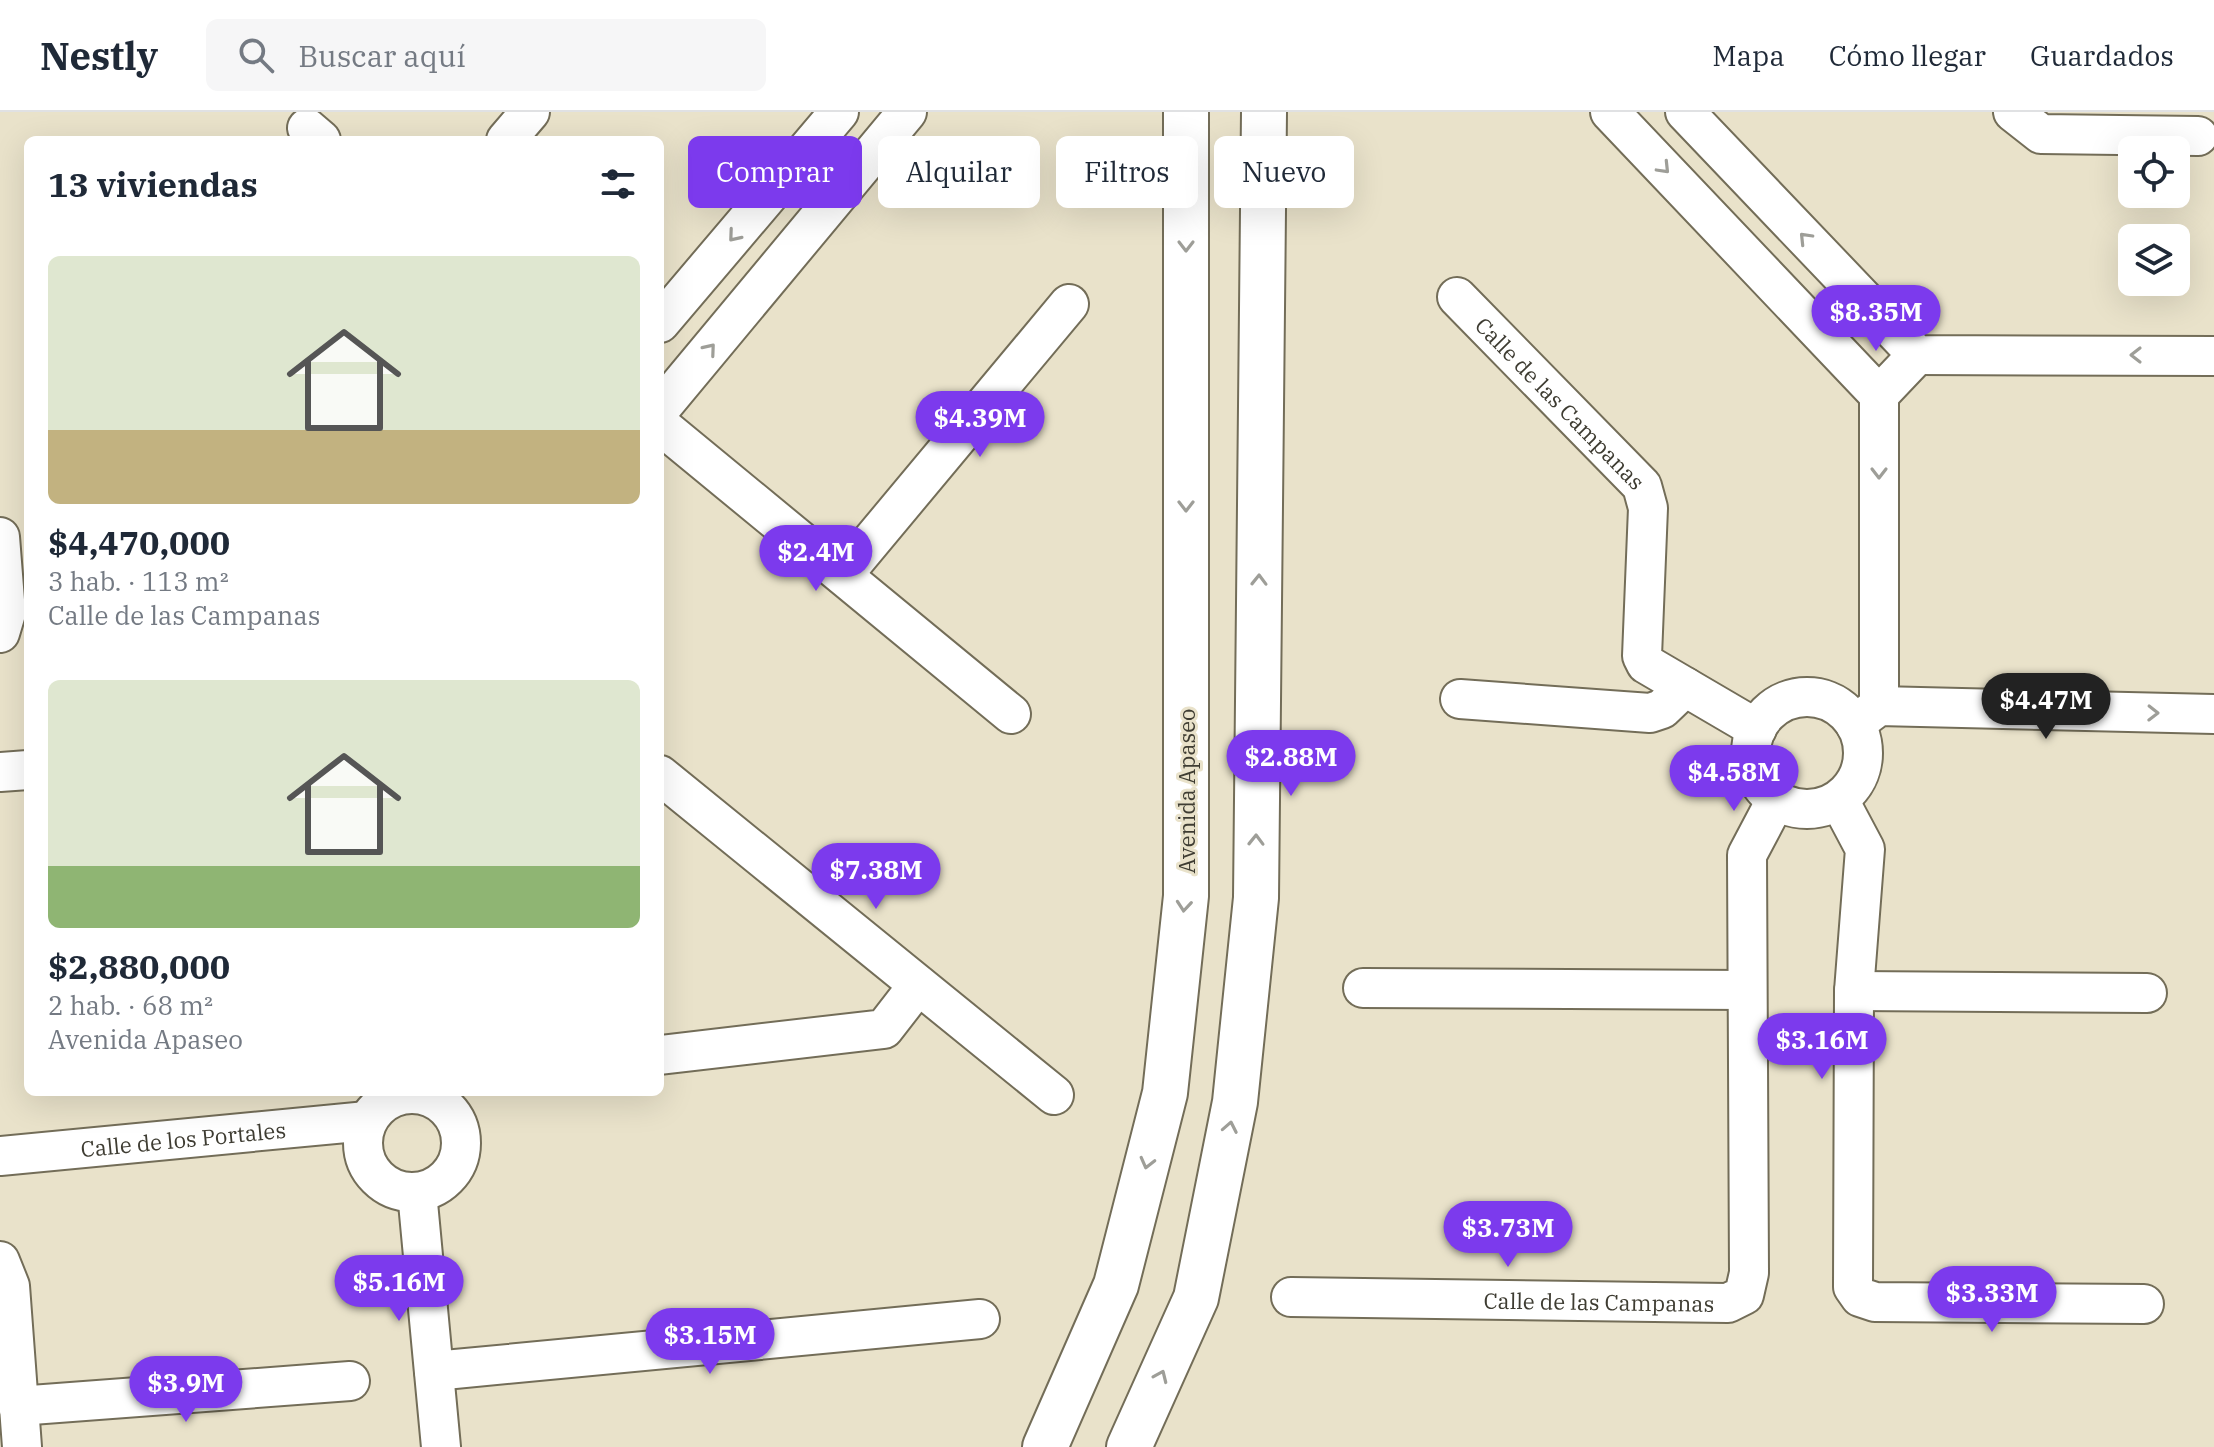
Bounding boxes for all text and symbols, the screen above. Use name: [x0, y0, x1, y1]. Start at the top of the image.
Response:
search box: [206, 19, 766, 91]
text: Nestly: [40, 31, 158, 80]
icon: search: [234, 33, 278, 77]
text: Buscar aquí: [298, 36, 466, 75]
text: Mapa: [1712, 37, 1785, 74]
text: Cómo llegar: [1829, 37, 1986, 74]
text: Guardados: [2030, 37, 2174, 74]
chip: Comprar: [688, 136, 862, 208]
chip: Alquilar: [878, 136, 1040, 208]
chip: Filtros: [1056, 136, 1198, 208]
chip: Nuevo: [1214, 136, 1354, 208]
map controls: [2118, 136, 2190, 296]
button: locate: [2118, 136, 2190, 208]
one-way arrow: [1654, 159, 1668, 174]
text: 13 viviendas: [48, 162, 258, 206]
icon: filters: [596, 162, 640, 206]
button: layers: [2118, 224, 2190, 296]
one-way arrow: [729, 226, 744, 241]
one-way arrow: [1801, 232, 1815, 247]
one-way arrow: [1177, 240, 1195, 253]
pin: $8.35M: [1811, 285, 1941, 353]
text: $8.35M: [1830, 294, 1922, 328]
icon: home: [272, 308, 416, 452]
street label: Calle de las Campanas: [1470, 310, 1652, 495]
one-way arrow: [700, 343, 715, 358]
one-way arrow: [2129, 346, 2142, 364]
pin: $4.39M: [915, 391, 1045, 459]
text: $4.39M: [934, 400, 1026, 434]
one-way arrow: [1870, 467, 1888, 480]
one-way arrow: [1177, 500, 1195, 513]
text: $4,470,000: [48, 520, 230, 564]
pin: $2.4M: [760, 525, 872, 593]
text: $2.4M: [777, 534, 855, 568]
text: 3 hab. · 113 m²: [48, 564, 229, 598]
one-way arrow: [1250, 573, 1268, 586]
text: Calle de las Campanas: [48, 598, 320, 632]
pin: $4.47M: [1981, 673, 2111, 741]
text: $4.47M: [2000, 682, 2092, 716]
one-way arrow: [2147, 704, 2160, 722]
street label: Avenida Apaseo: [1172, 709, 1201, 873]
pin: $2.88M: [1226, 730, 1356, 798]
icon: home: [272, 732, 416, 876]
text: $2.88M: [1245, 739, 1337, 773]
pin: $4.58M: [1669, 745, 1799, 813]
text: $4.58M: [1688, 754, 1780, 788]
one-way arrow: [1247, 833, 1265, 846]
pin: $7.38M: [811, 843, 941, 911]
text: $7.38M: [830, 852, 922, 886]
one-way arrow: [1176, 900, 1193, 913]
text: $2,880,000: [48, 944, 230, 988]
text: 2 hab. · 68 m²: [48, 988, 213, 1022]
pin: $3.16M: [1757, 1013, 1887, 1081]
text: Avenida Apaseo: [48, 1022, 243, 1056]
text: $3.16M: [1776, 1022, 1868, 1056]
street label: Calle de los Portales: [79, 1114, 287, 1163]
one-way arrow: [1220, 1120, 1237, 1133]
one-way arrow: [1139, 1155, 1156, 1169]
pin: $3.73M: [1443, 1201, 1573, 1269]
text: $3.73M: [1462, 1210, 1554, 1244]
pin: $5.16M: [334, 1255, 464, 1323]
text: $5.16M: [353, 1264, 445, 1298]
pin: $3.33M: [1927, 1266, 2057, 1334]
text: $3.33M: [1946, 1275, 2038, 1309]
street label: Calle de las Campanas: [1483, 1285, 1714, 1317]
pin: $3.15M: [645, 1308, 775, 1376]
text: $3.15M: [664, 1317, 756, 1351]
pin: $3.9M: [130, 1356, 242, 1424]
text: $3.9M: [147, 1365, 225, 1399]
one-way arrow: [1152, 1370, 1168, 1384]

